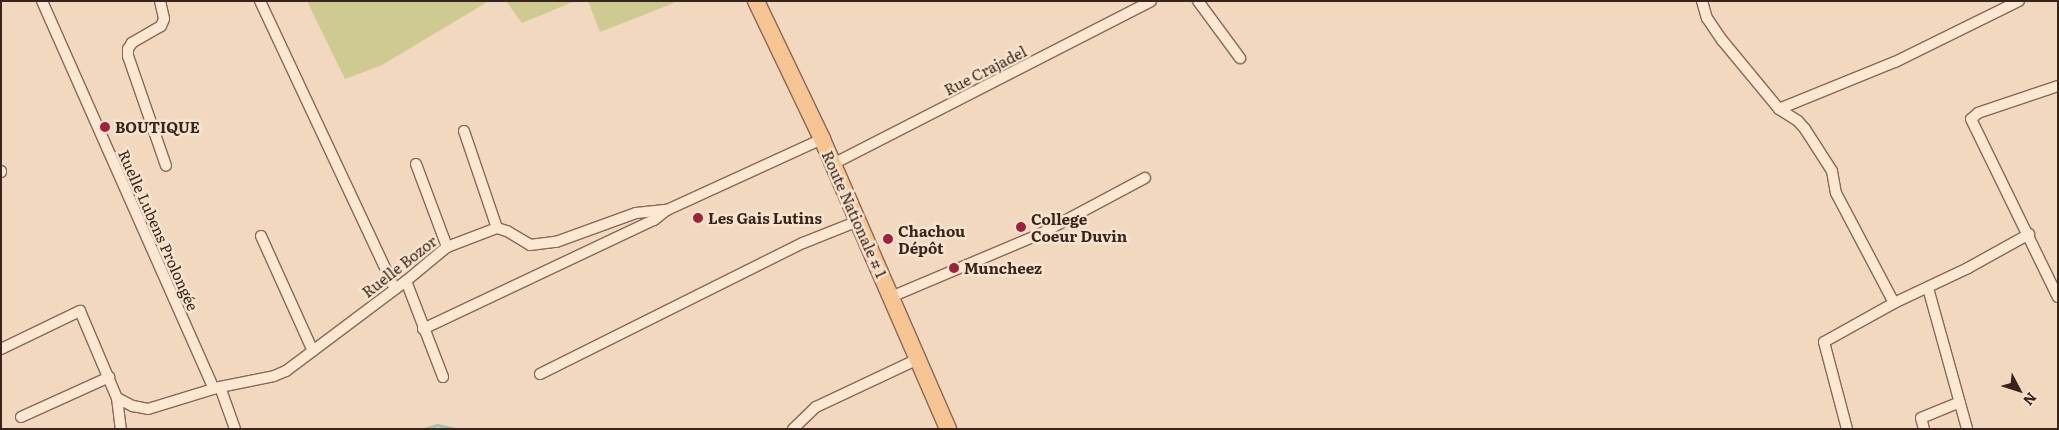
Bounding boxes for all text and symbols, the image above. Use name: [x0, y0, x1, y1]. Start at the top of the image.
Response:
street label: Rue Crajadel: [941, 42, 1029, 98]
place label: BOUTIQUE: [115, 118, 200, 136]
marker: BOUTIQUE: [99, 121, 111, 133]
street label: Ruelle Lubens Prolongée: [115, 147, 203, 313]
street label: Route Nationale # 1: [819, 148, 891, 280]
place label: Les Gais Lutins: [708, 209, 822, 227]
place label: College Coeur Duvin: [1031, 209, 1127, 244]
marker: Les Gais Lutins: [692, 212, 704, 224]
place label: Chachou Dépôt: [898, 221, 965, 256]
marker: College Coeur Duvin: [1015, 221, 1027, 233]
street label: Ruelle Bozor: [358, 231, 440, 301]
marker: Chachou Dépôt: [882, 233, 894, 245]
place label: Muncheez: [964, 259, 1042, 277]
marker: Muncheez: [948, 262, 960, 274]
north arrow: [1994, 365, 2044, 415]
text: N: [2019, 389, 2042, 411]

